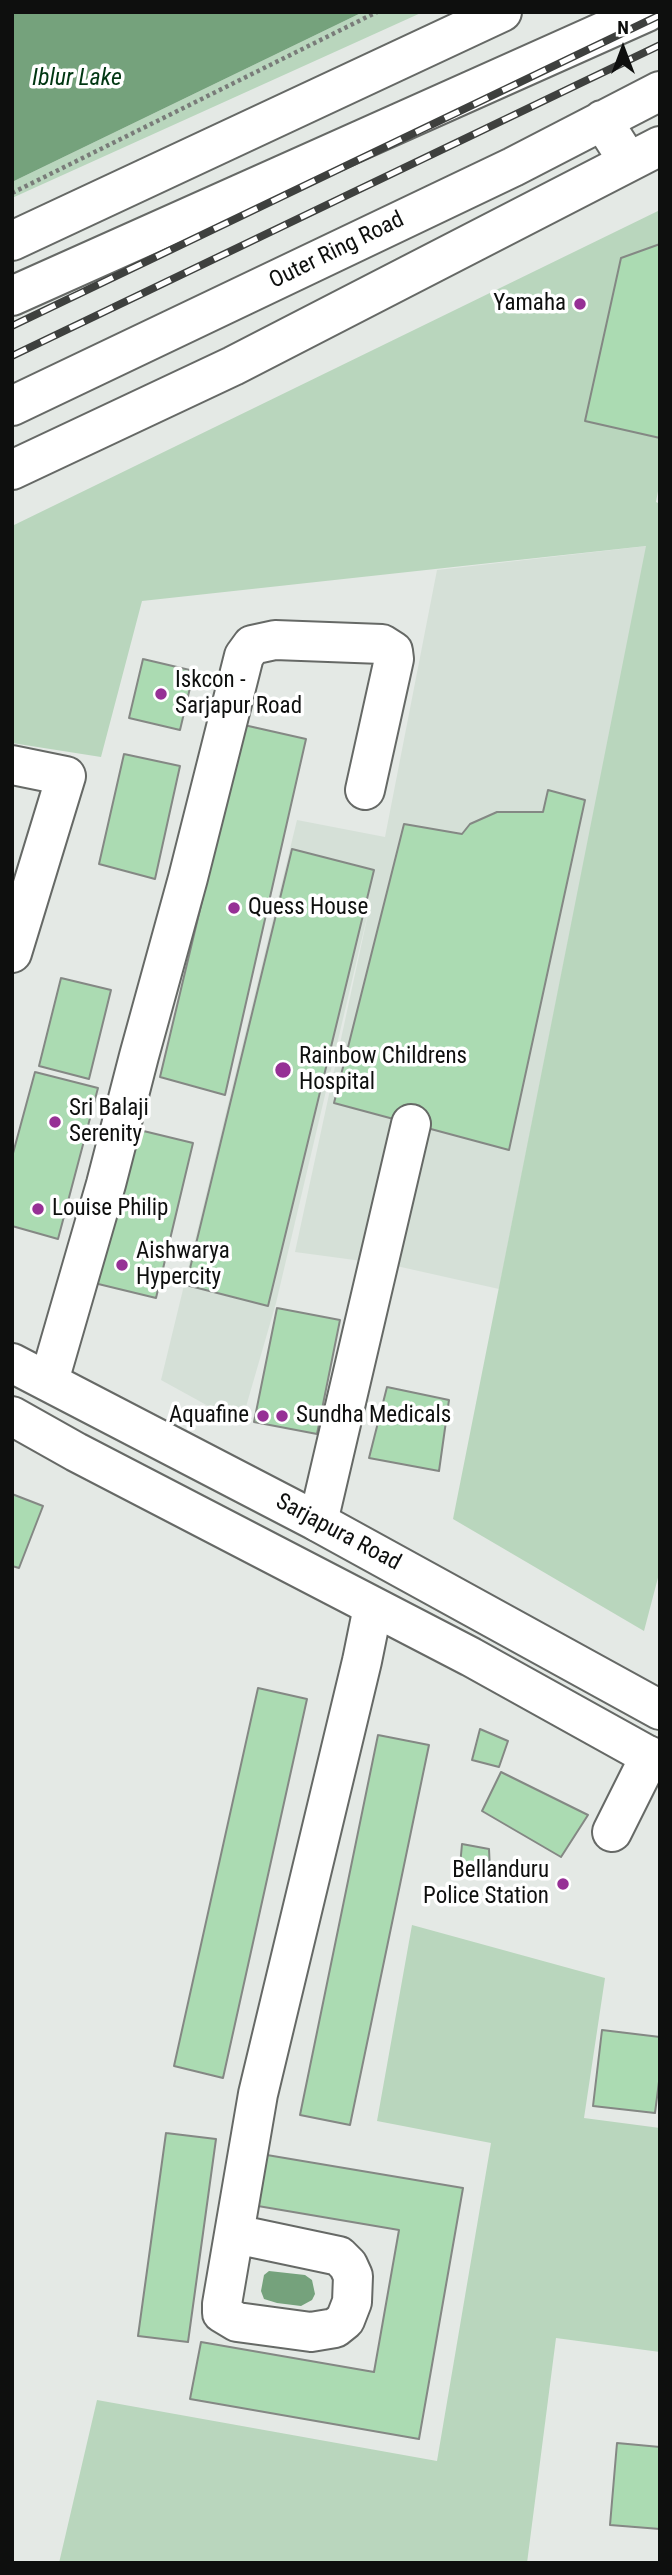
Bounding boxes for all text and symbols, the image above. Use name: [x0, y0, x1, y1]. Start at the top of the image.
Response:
north arrow: [588, 14, 658, 84]
text: N: [617, 16, 629, 39]
water label: Iblur Lake: [32, 65, 122, 93]
street label: Outer Ring Road: [265, 207, 409, 295]
place label: Yamaha: [493, 290, 566, 318]
marker: Yamaha: [572, 296, 588, 312]
place label: Iskcon - Sarjapur Road: [175, 667, 302, 721]
marker: Iskcon - Sarjapur Road: [153, 686, 169, 702]
place label: Quess House: [248, 894, 368, 922]
marker: Quess House: [226, 900, 242, 916]
place label: Rainbow Childrens Hospital: [299, 1043, 467, 1097]
marker: Rainbow Childrens Hospital: [273, 1060, 293, 1080]
place label: Sri Balaji Serenity: [69, 1095, 149, 1149]
marker: Sri Balaji Serenity: [47, 1114, 63, 1130]
place label: Louise Philip: [52, 1195, 168, 1223]
marker: Louise Philip: [30, 1201, 46, 1217]
place label: Aishwarya Hypercity: [136, 1238, 230, 1292]
marker: Aishwarya Hypercity: [114, 1257, 130, 1273]
place label: Aquafine: [169, 1402, 249, 1430]
place label: Sundha Medicals: [296, 1402, 451, 1430]
marker: Aquafine: [255, 1408, 271, 1424]
marker: Sundha Medicals: [274, 1408, 290, 1424]
street label: Sarjapura Road: [271, 1489, 405, 1577]
place label: Bellanduru Police Station: [423, 1857, 549, 1911]
marker: Bellanduru Police Station: [555, 1876, 571, 1892]

